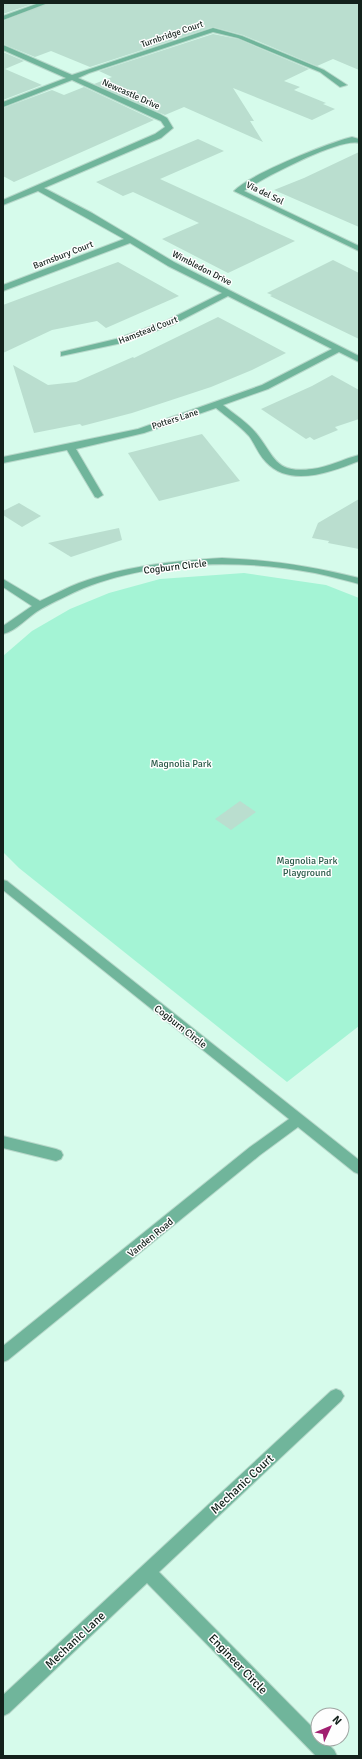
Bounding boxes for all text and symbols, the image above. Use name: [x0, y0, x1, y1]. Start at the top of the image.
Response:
street label: Turnbridge Court: [140, 19, 205, 50]
street label: Newcastle Drive: [100, 77, 162, 112]
street label: Via del Sol: [244, 180, 286, 207]
street label: Barnsbury Court: [32, 239, 95, 272]
street label: Wimbledon Drive: [170, 249, 234, 288]
street label: Hamstead Court: [117, 314, 179, 347]
street label: Potters Lane: [151, 407, 200, 432]
street label: Cogburn Circle: [143, 557, 207, 577]
park label: Magnolia Park: [150, 758, 212, 770]
park label: Magnolia Park Playground: [276, 855, 338, 879]
street label: Cogburn Circle: [152, 1003, 209, 1051]
street label: Vanden Road: [125, 1216, 176, 1260]
street label: Mechanic Court: [208, 1451, 277, 1517]
street label: Mechanic Lane: [42, 1609, 109, 1672]
street label: Engineer Circle: [205, 1631, 270, 1698]
north arrow: [310, 1707, 350, 1747]
text: N: [329, 1713, 344, 1728]

